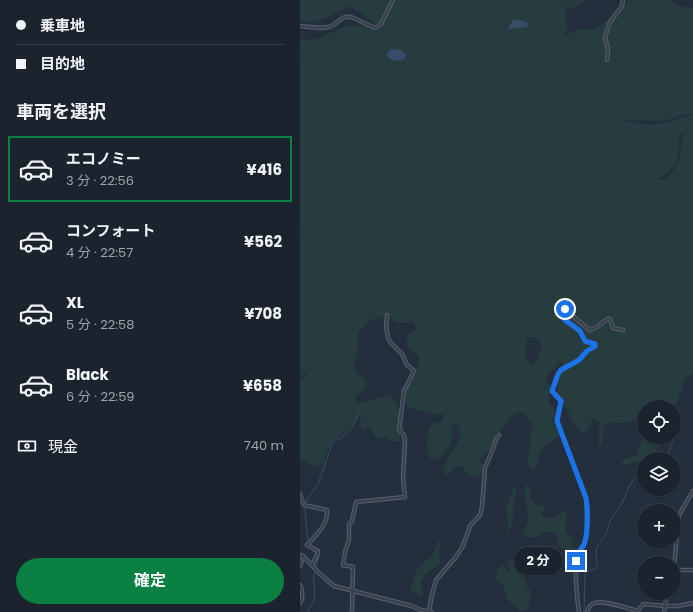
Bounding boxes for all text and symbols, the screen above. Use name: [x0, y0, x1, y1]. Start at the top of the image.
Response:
text: 乗車地: [40, 15, 85, 36]
text: 目的地: [40, 53, 85, 74]
text: 車両を選択: [16, 99, 106, 124]
text: エコノミー: [66, 148, 141, 169]
icon: car: [18, 151, 54, 187]
text: ¥416: [247, 159, 282, 180]
text: 3 分 · 22:56: [66, 171, 134, 190]
text: コンフォート: [66, 220, 156, 241]
icon: car: [18, 223, 54, 259]
text: ¥562: [244, 231, 282, 252]
text: 4 分 · 22:57: [66, 243, 133, 262]
text: XL: [66, 292, 84, 313]
icon: car: [18, 295, 54, 331]
route start: [556, 300, 574, 318]
text: ¥708: [244, 303, 282, 324]
text: 5 分 · 22:58: [66, 315, 134, 334]
text: Black: [66, 364, 109, 385]
icon: car: [18, 367, 54, 403]
text: ¥658: [243, 375, 282, 396]
text: 6 分 · 22:59: [66, 387, 135, 406]
map controls: [637, 400, 681, 600]
button: locate: [637, 400, 681, 444]
icon: cash: [16, 435, 38, 457]
text: 現金: [48, 436, 78, 457]
text: 740 m: [244, 436, 284, 455]
button: layers: [637, 452, 681, 496]
button: +: [637, 504, 681, 548]
callout: 2 分: [514, 547, 562, 575]
text: 2 分: [526, 551, 550, 570]
route end: [567, 552, 585, 570]
button: −: [637, 556, 681, 600]
button: 確定: [16, 558, 284, 604]

